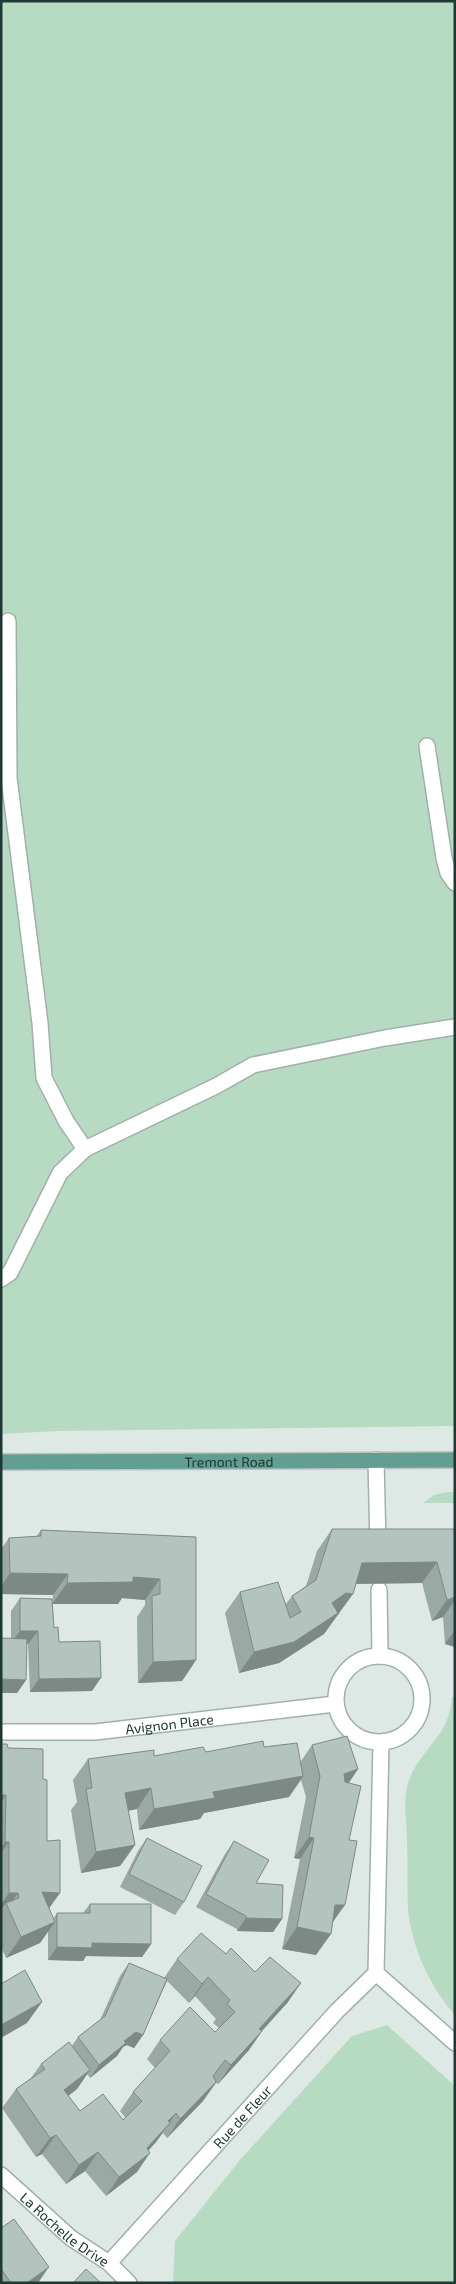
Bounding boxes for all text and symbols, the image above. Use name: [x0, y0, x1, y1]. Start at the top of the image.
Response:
street label: Tremont Road: [185, 1452, 273, 1470]
street label: Avignon Place: [124, 1710, 215, 1737]
street label: Rue de Fleur: [209, 2081, 275, 2151]
street label: La Rochelle Drive: [17, 2188, 113, 2270]

